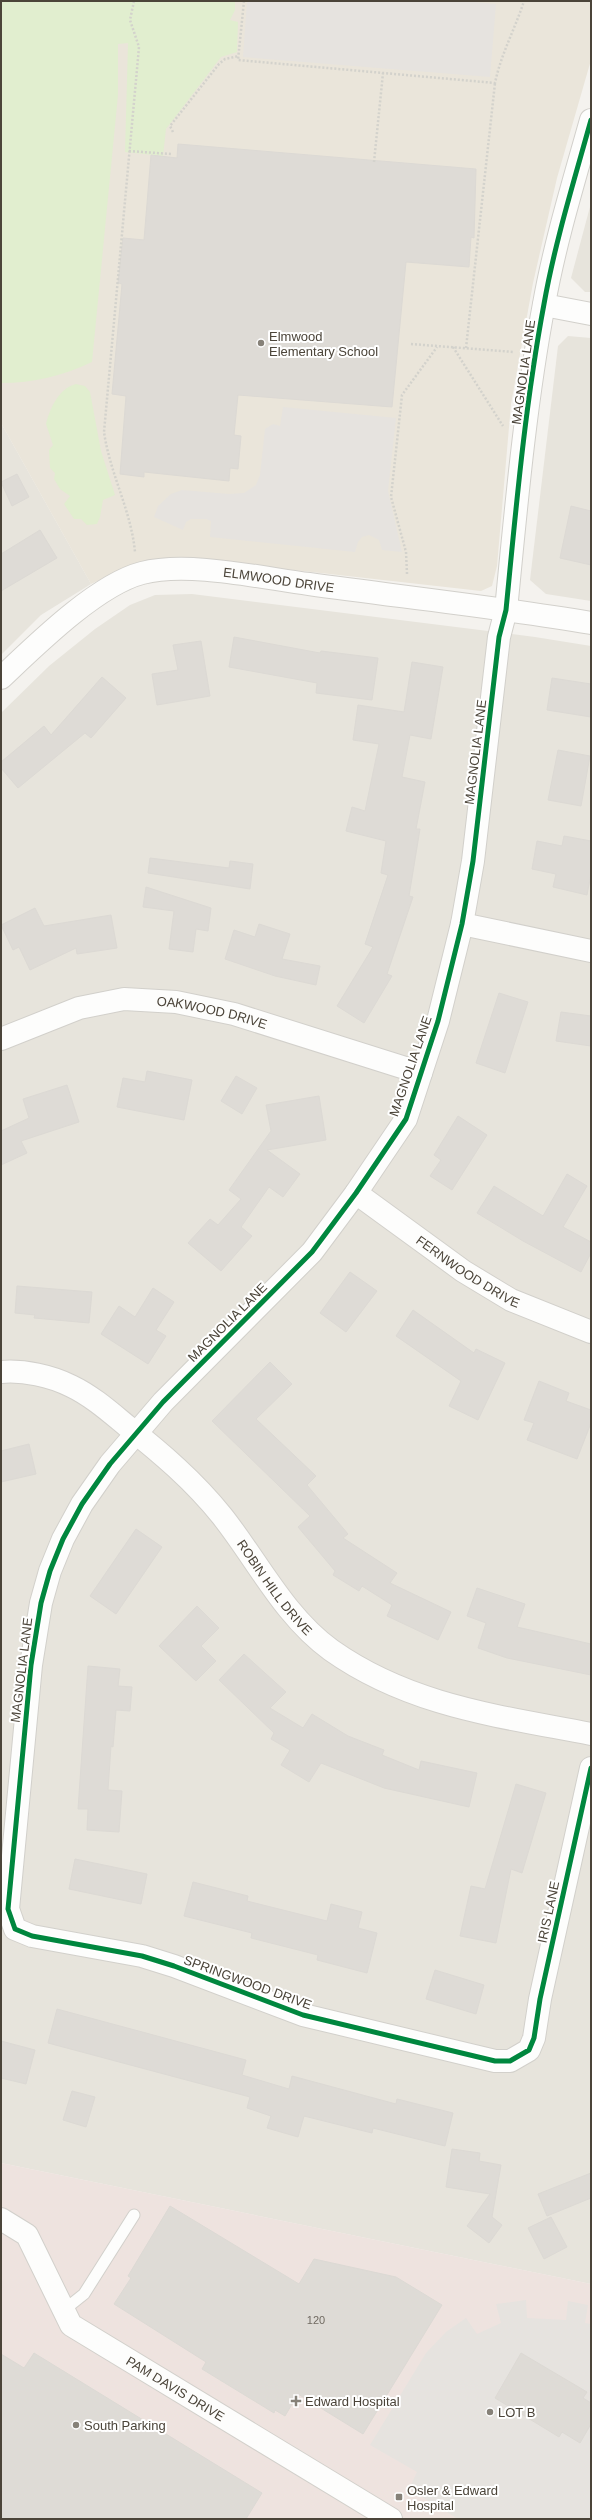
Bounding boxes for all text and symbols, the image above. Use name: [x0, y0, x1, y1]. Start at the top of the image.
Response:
street label: MAGNOLIA LANE: [509, 318, 538, 425]
place label: Elmwood Elementary School: [269, 329, 378, 359]
marker: Elmwood Elementary School: [256, 338, 266, 348]
street label: ELMWOOD DRIVE: [222, 565, 335, 595]
street label: MAGNOLIA LANE: [462, 698, 489, 805]
street label: OAKWOOD DRIVE: [156, 994, 269, 1032]
street label: MAGNOLIA LANE: [386, 1014, 435, 1118]
street label: FERNWOOD DRIVE: [413, 1232, 522, 1311]
street label: MAGNOLIA LANE: [185, 1280, 270, 1365]
street label: ROBIN HILL DRIVE: [234, 1537, 315, 1638]
street label: MAGNOLIA LANE: [8, 1616, 35, 1723]
street label: IRIS LANE: [535, 1879, 562, 1944]
street label: SPRINGWOOD DRIVE: [182, 1952, 314, 2013]
house number: 120: [307, 2314, 325, 2326]
street label: PAM DAVIS DRIVE: [123, 2353, 228, 2425]
place label: Edward Hospital: [305, 2394, 400, 2409]
marker: Edward Hospital: [290, 2395, 302, 2407]
place label: LOT B: [498, 2405, 535, 2420]
marker: LOT B: [485, 2407, 495, 2417]
place label: South Parking: [84, 2418, 166, 2433]
marker: South Parking: [71, 2420, 81, 2430]
place label: Osler & Edward Hospital: [407, 2483, 498, 2513]
marker: Osler & Edward Hospital: [394, 2492, 404, 2502]

